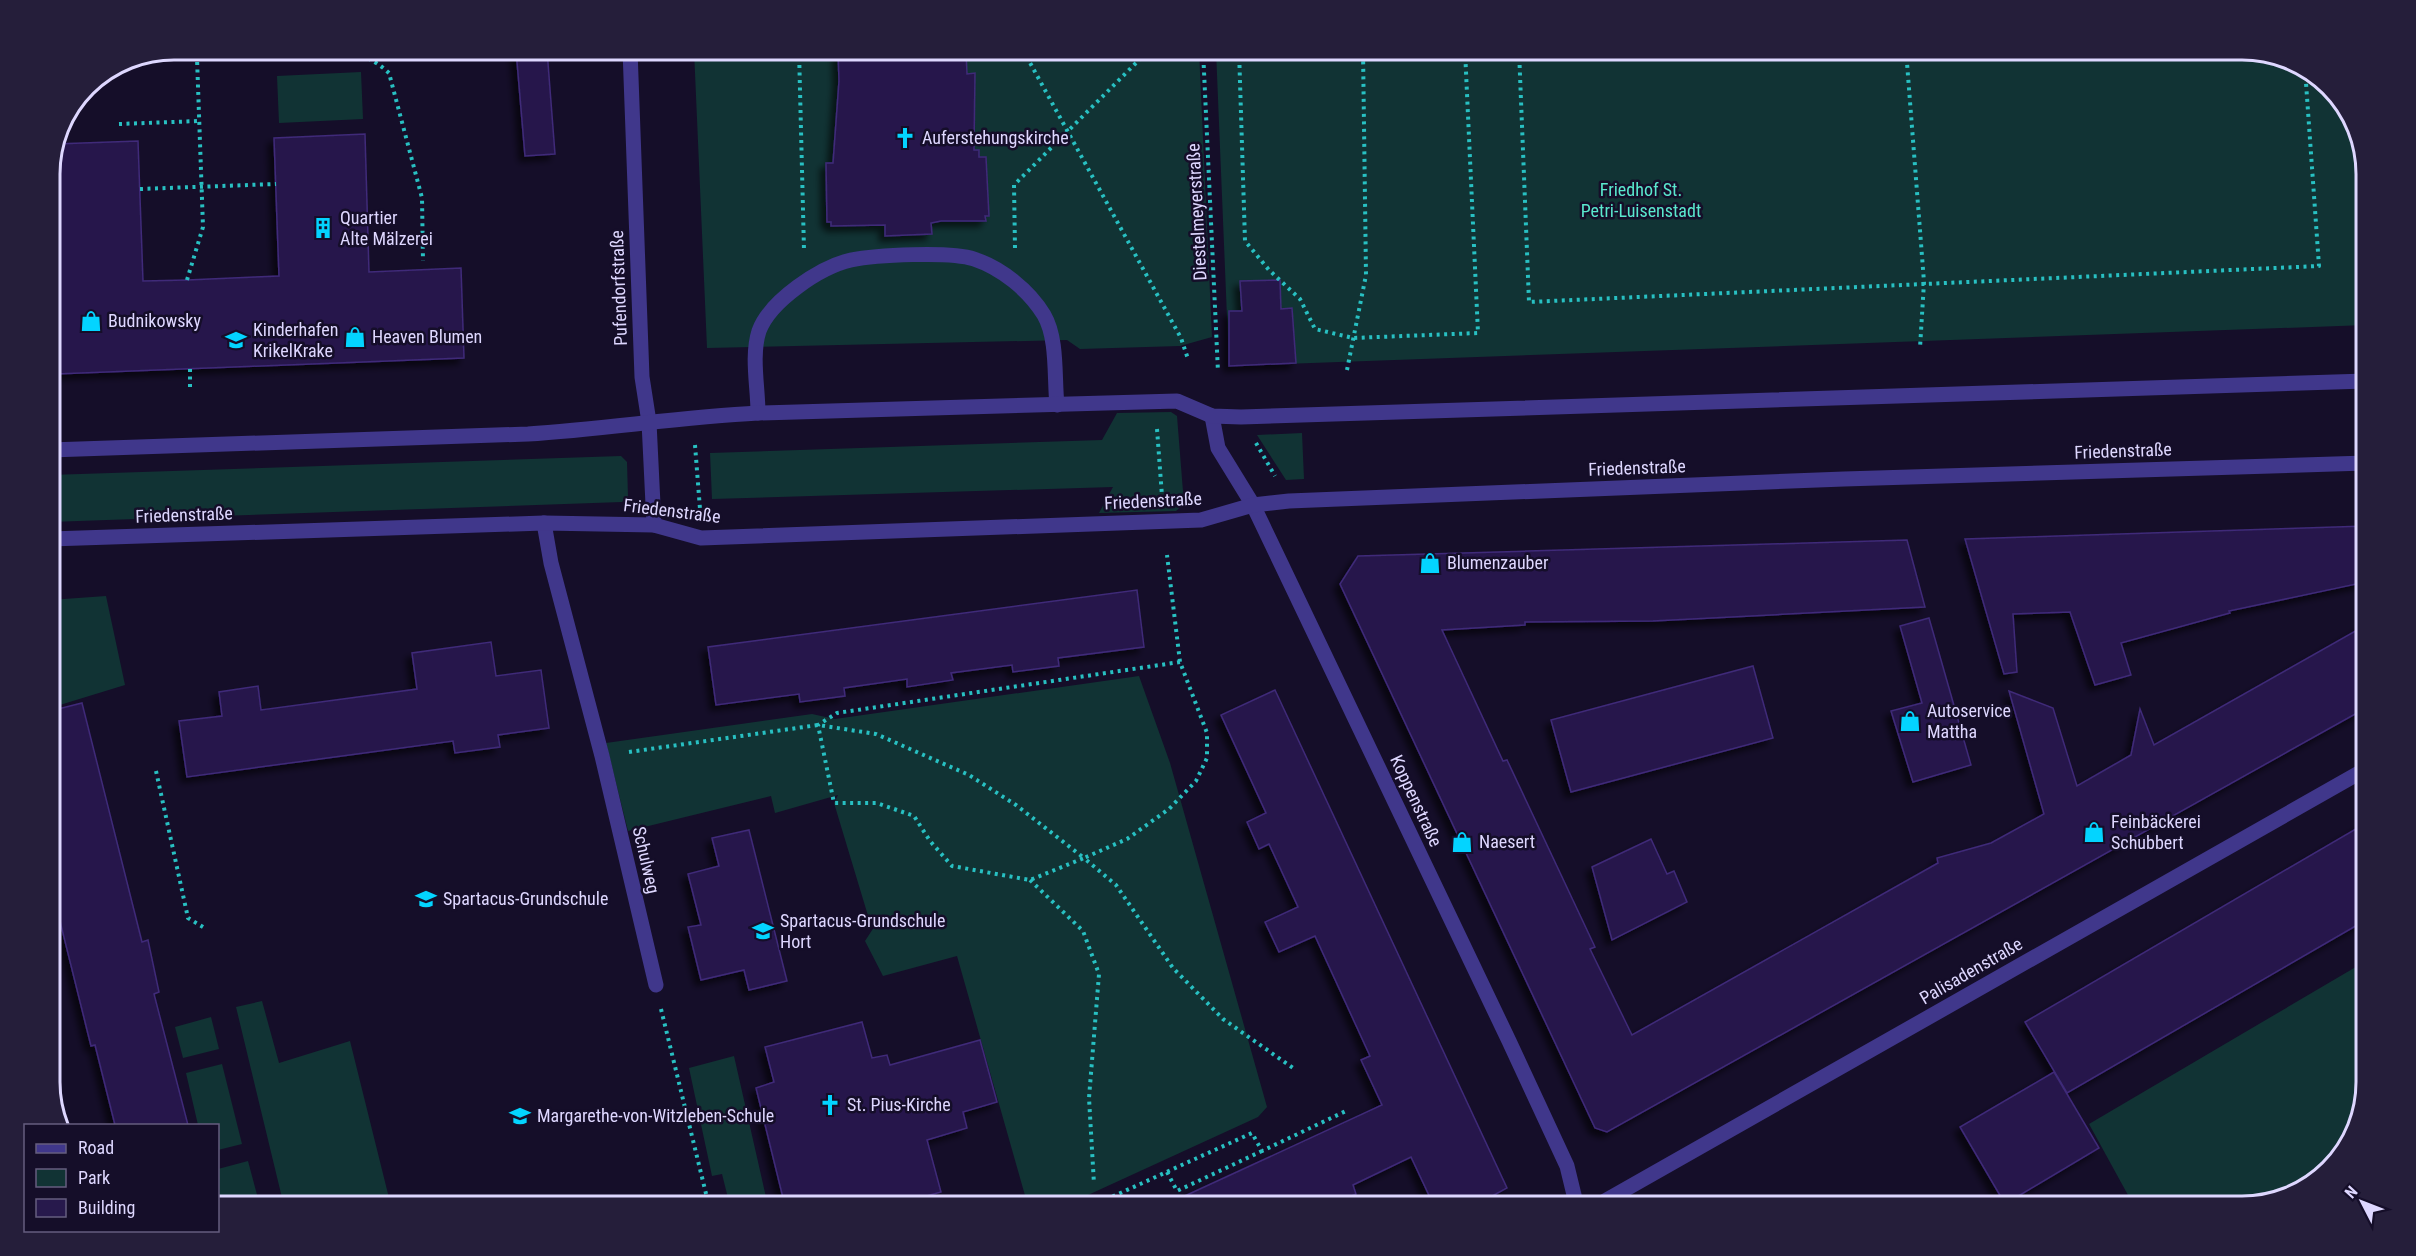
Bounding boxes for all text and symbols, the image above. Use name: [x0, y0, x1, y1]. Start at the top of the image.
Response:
church icon: Auferstehungskirche: [893, 126, 917, 150]
place label: Auferstehungskirche: [922, 127, 1069, 148]
street label: Diestelmeyerstraße: [1182, 143, 1211, 281]
park label: Friedhof St. Petri-Luisenstadt: [1581, 179, 1701, 221]
place label: Quartier Alte Mälzerei: [340, 207, 433, 249]
building icon: Quartier Alte Mälzerei: [311, 216, 335, 240]
street label: Pufendorfstraße: [606, 230, 631, 346]
shop icon: Budnikowsky: [79, 309, 103, 333]
place label: Budnikowsky: [108, 310, 201, 331]
place label: Kinderhafen KrikelKrake: [253, 319, 338, 361]
shop icon: Heaven Blumen: [343, 325, 367, 349]
place label: Heaven Blumen: [372, 326, 482, 347]
school or university icon: Kinderhafen KrikelKrake: [224, 328, 248, 352]
street label: Friedenstraße: [2074, 438, 2172, 463]
street label: Friedenstraße: [1588, 455, 1686, 480]
street label: Friedenstraße: [1104, 487, 1202, 514]
street label: Friedenstraße: [622, 494, 722, 527]
street label: Friedenstraße: [135, 502, 233, 527]
shop icon: Blumenzauber: [1418, 551, 1442, 575]
place label: Blumenzauber: [1447, 552, 1549, 573]
place label: Autoservice Mattha: [1927, 700, 2011, 742]
shop icon: Autoservice Mattha: [1898, 709, 1922, 733]
street label: Koppenstraße: [1386, 752, 1447, 850]
place label: Feinbäckerei Schubbert: [2111, 811, 2201, 853]
shop icon: Feinbäckerei Schubbert: [2082, 820, 2106, 844]
street label: Schulweg: [629, 824, 664, 895]
shop icon: Naesert: [1450, 830, 1474, 854]
place label: Naesert: [1479, 831, 1535, 852]
school or university icon: Spartacus-Grundschule: [414, 887, 438, 911]
place label: Spartacus-Grundschule: [443, 888, 608, 909]
place label: Spartacus-Grundschule Hort: [780, 910, 945, 952]
school or university icon: Spartacus-Grundschule Hort: [751, 919, 775, 943]
street label: Palisadenstraße: [1916, 933, 2026, 1008]
church icon: St. Pius-Kirche: [818, 1093, 842, 1117]
place label: St. Pius-Kirche: [847, 1094, 951, 1115]
school or university icon: Margarethe-von-Witzleben-Schule: [508, 1104, 532, 1128]
place label: Margarethe-von-Witzleben-Schule: [537, 1105, 774, 1126]
legend: [24, 1124, 219, 1232]
text: Road: [78, 1137, 114, 1158]
text: Park: [78, 1167, 110, 1188]
north arrow: [2332, 1172, 2392, 1232]
text: N: [2341, 1182, 2362, 1202]
text: Building: [78, 1197, 135, 1218]

